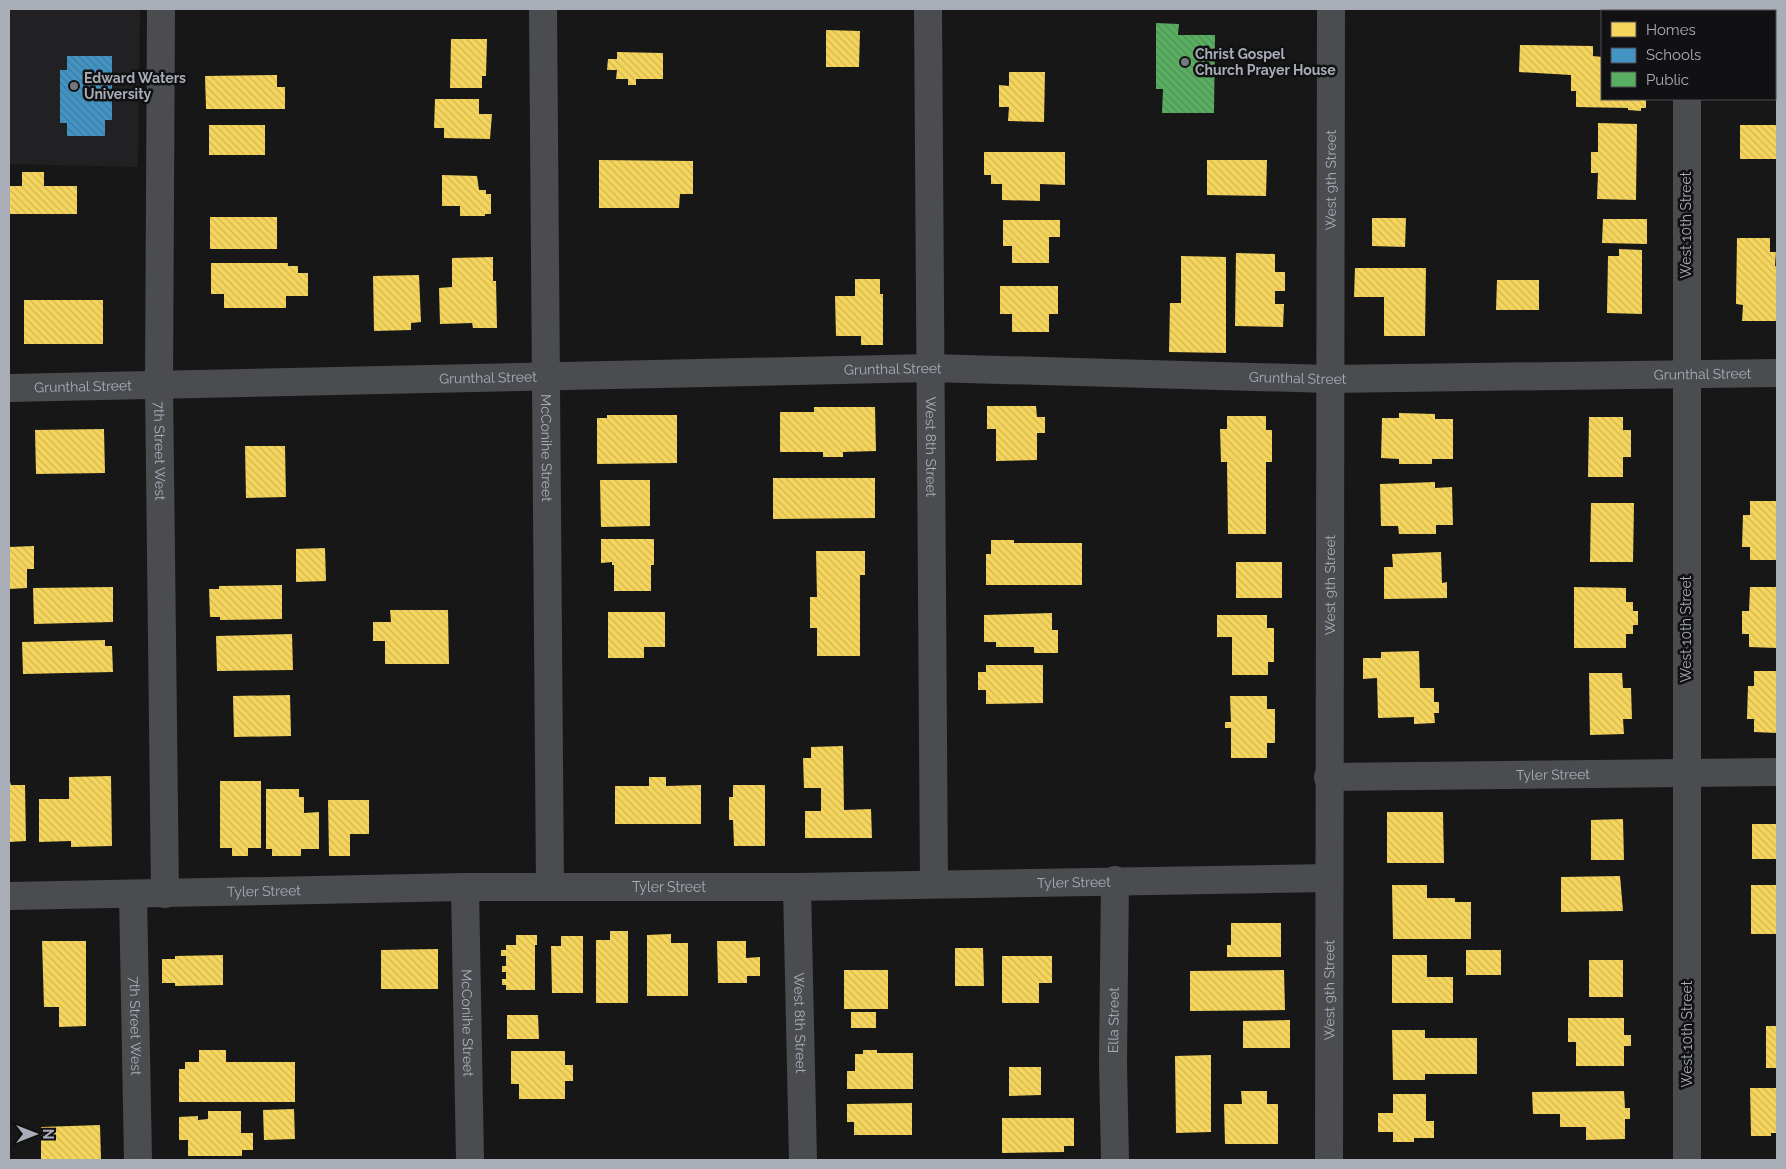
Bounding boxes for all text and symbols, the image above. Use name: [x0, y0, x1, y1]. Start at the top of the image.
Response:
legend: [1601, 10, 1776, 100]
text: Homes: [1646, 21, 1696, 39]
place label: Christ Gospel Church Prayer House: [1195, 46, 1336, 78]
text: Schools: [1646, 46, 1701, 64]
marker: Christ Gospel Church Prayer House: [1179, 56, 1191, 68]
place label: Edward Waters University: [84, 70, 186, 102]
text: Public: [1646, 71, 1689, 89]
marker: Edward Waters University: [68, 80, 80, 92]
street label: West 9th Street: [1323, 129, 1339, 230]
street label: West 10th Street: [1678, 171, 1694, 278]
street label: Grunthal Street: [844, 360, 942, 378]
street label: Grunthal Street: [1654, 365, 1752, 383]
street label: Grunthal Street: [439, 369, 537, 387]
street label: Grunthal Street: [1249, 369, 1347, 387]
street label: Grunthal Street: [34, 377, 132, 395]
street label: McConihe Street: [538, 394, 555, 502]
street label: West 8th Street: [923, 397, 939, 498]
street label: 7th Street West: [151, 401, 168, 501]
street label: West 9th Street: [1322, 534, 1338, 635]
street label: West 10th Street: [1678, 575, 1694, 682]
street label: Tyler Street: [1516, 766, 1590, 783]
street label: Tyler Street: [1037, 874, 1111, 891]
street label: Tyler Street: [632, 879, 706, 895]
street label: Tyler Street: [227, 882, 301, 900]
street label: West 9th Street: [1321, 939, 1337, 1040]
street label: McConihe Street: [459, 969, 476, 1077]
street label: West 8th Street: [791, 972, 809, 1074]
street label: 7th Street West: [127, 976, 144, 1076]
street label: West 10th Street: [1679, 980, 1695, 1087]
street label: Ella Street: [1105, 987, 1122, 1053]
north arrow: [10, 1109, 60, 1159]
text: N: [40, 1129, 56, 1139]

